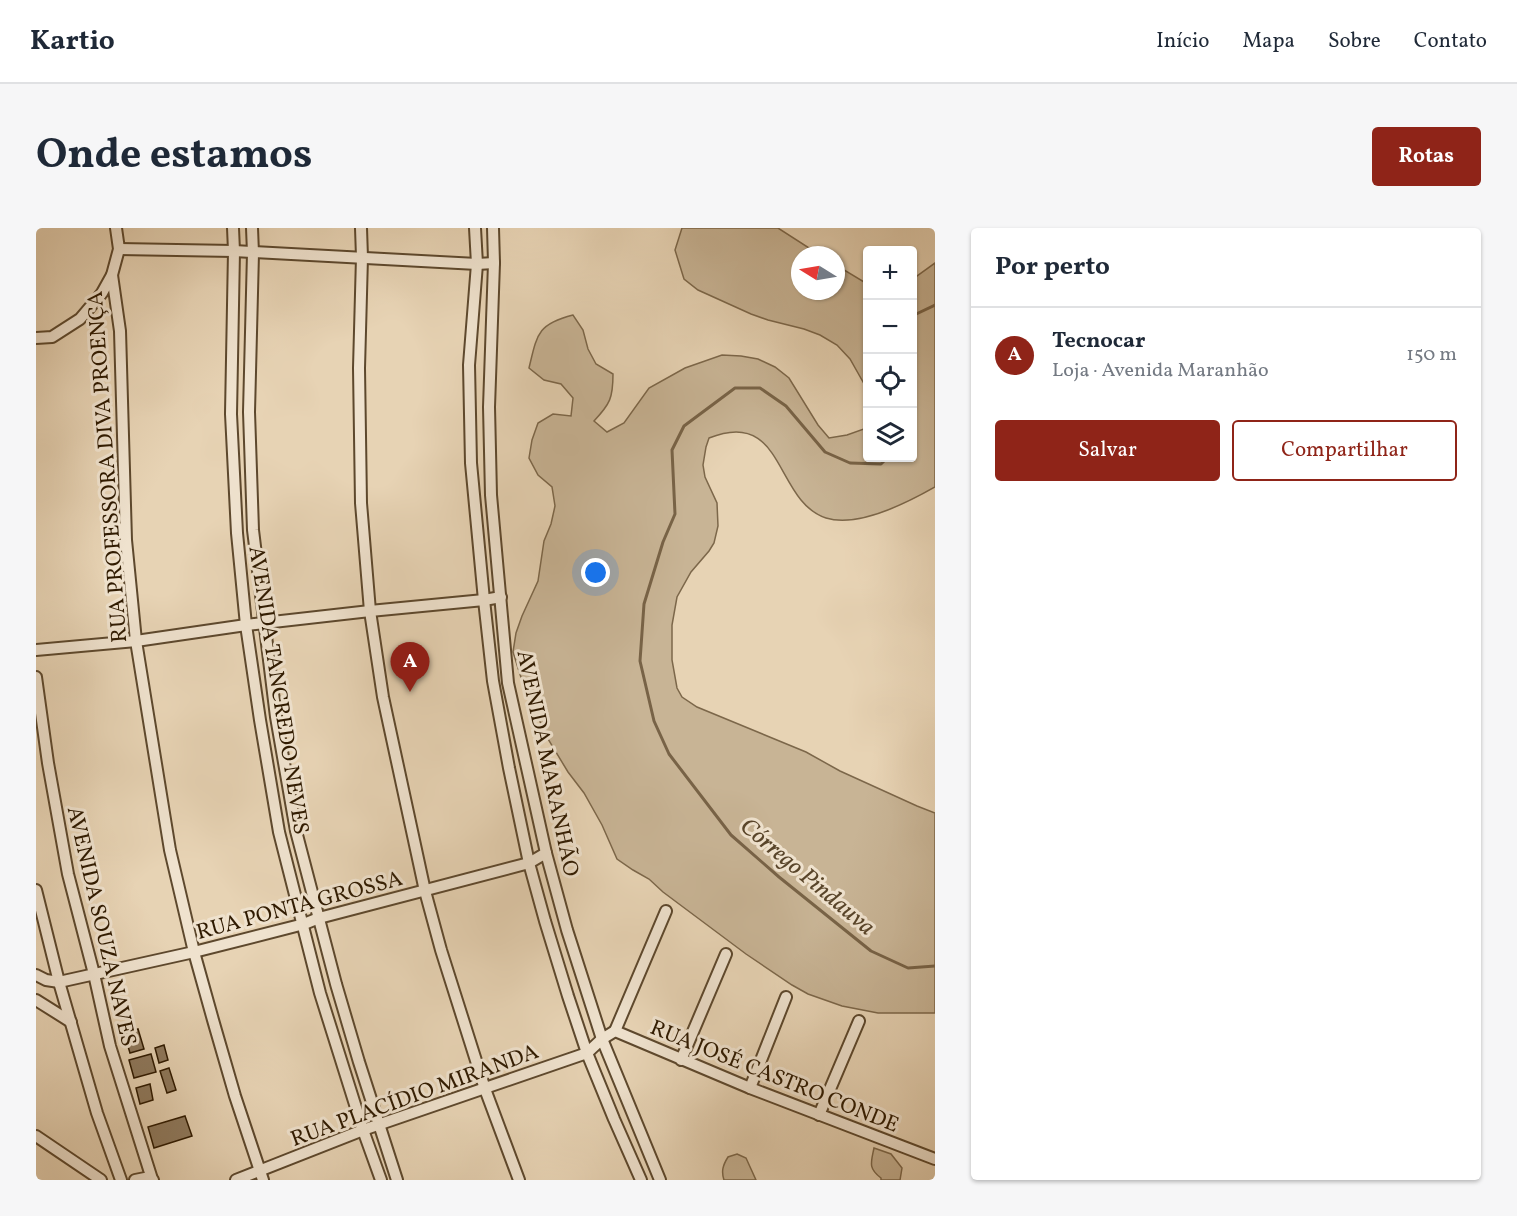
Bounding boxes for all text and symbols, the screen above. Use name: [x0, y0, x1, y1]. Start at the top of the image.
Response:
text: Kartio: [30, 22, 115, 61]
text: Início: [1156, 27, 1209, 56]
text: Mapa: [1242, 27, 1295, 56]
text: Sobre: [1328, 27, 1381, 56]
text: Contato: [1414, 27, 1487, 56]
text: Onde estamos: [36, 127, 312, 186]
button: Rotas: [1372, 127, 1481, 186]
north arrow: [791, 246, 845, 300]
map controls: [863, 246, 917, 462]
button: +: [863, 246, 917, 300]
text: Por perto: [995, 249, 1110, 285]
street label: RUA PROFESSORA DIVA PROENÇA: [81, 290, 136, 644]
button: −: [863, 300, 917, 354]
text: Tecnocar: [1052, 326, 1145, 357]
text: A: [1007, 341, 1022, 369]
text: 150 m: [1406, 341, 1457, 369]
button: locate: [863, 354, 917, 408]
text: Loja · Avenida Maranhão: [1052, 357, 1269, 385]
button: layers: [863, 408, 917, 462]
button: Salvar: [995, 420, 1220, 481]
button: Compartilhar: [1232, 420, 1457, 481]
street label: AVENIDA TANCREDO NEVES: [239, 544, 316, 837]
your location: [581, 558, 610, 587]
pin: A: [390, 642, 430, 692]
street label: AVENIDA MARANHÃO: [507, 647, 586, 880]
street label: AVENIDA SOUZA NAVES: [58, 803, 143, 1050]
water label: Córrego Pindauva: [732, 811, 882, 944]
street label: RUA PONTA GROSSA: [193, 864, 406, 949]
street label: RUA JOSÉ CASTRO CONDE: [645, 1013, 903, 1142]
street label: RUA PLACÍDIO MIRANDA: [287, 1037, 543, 1156]

